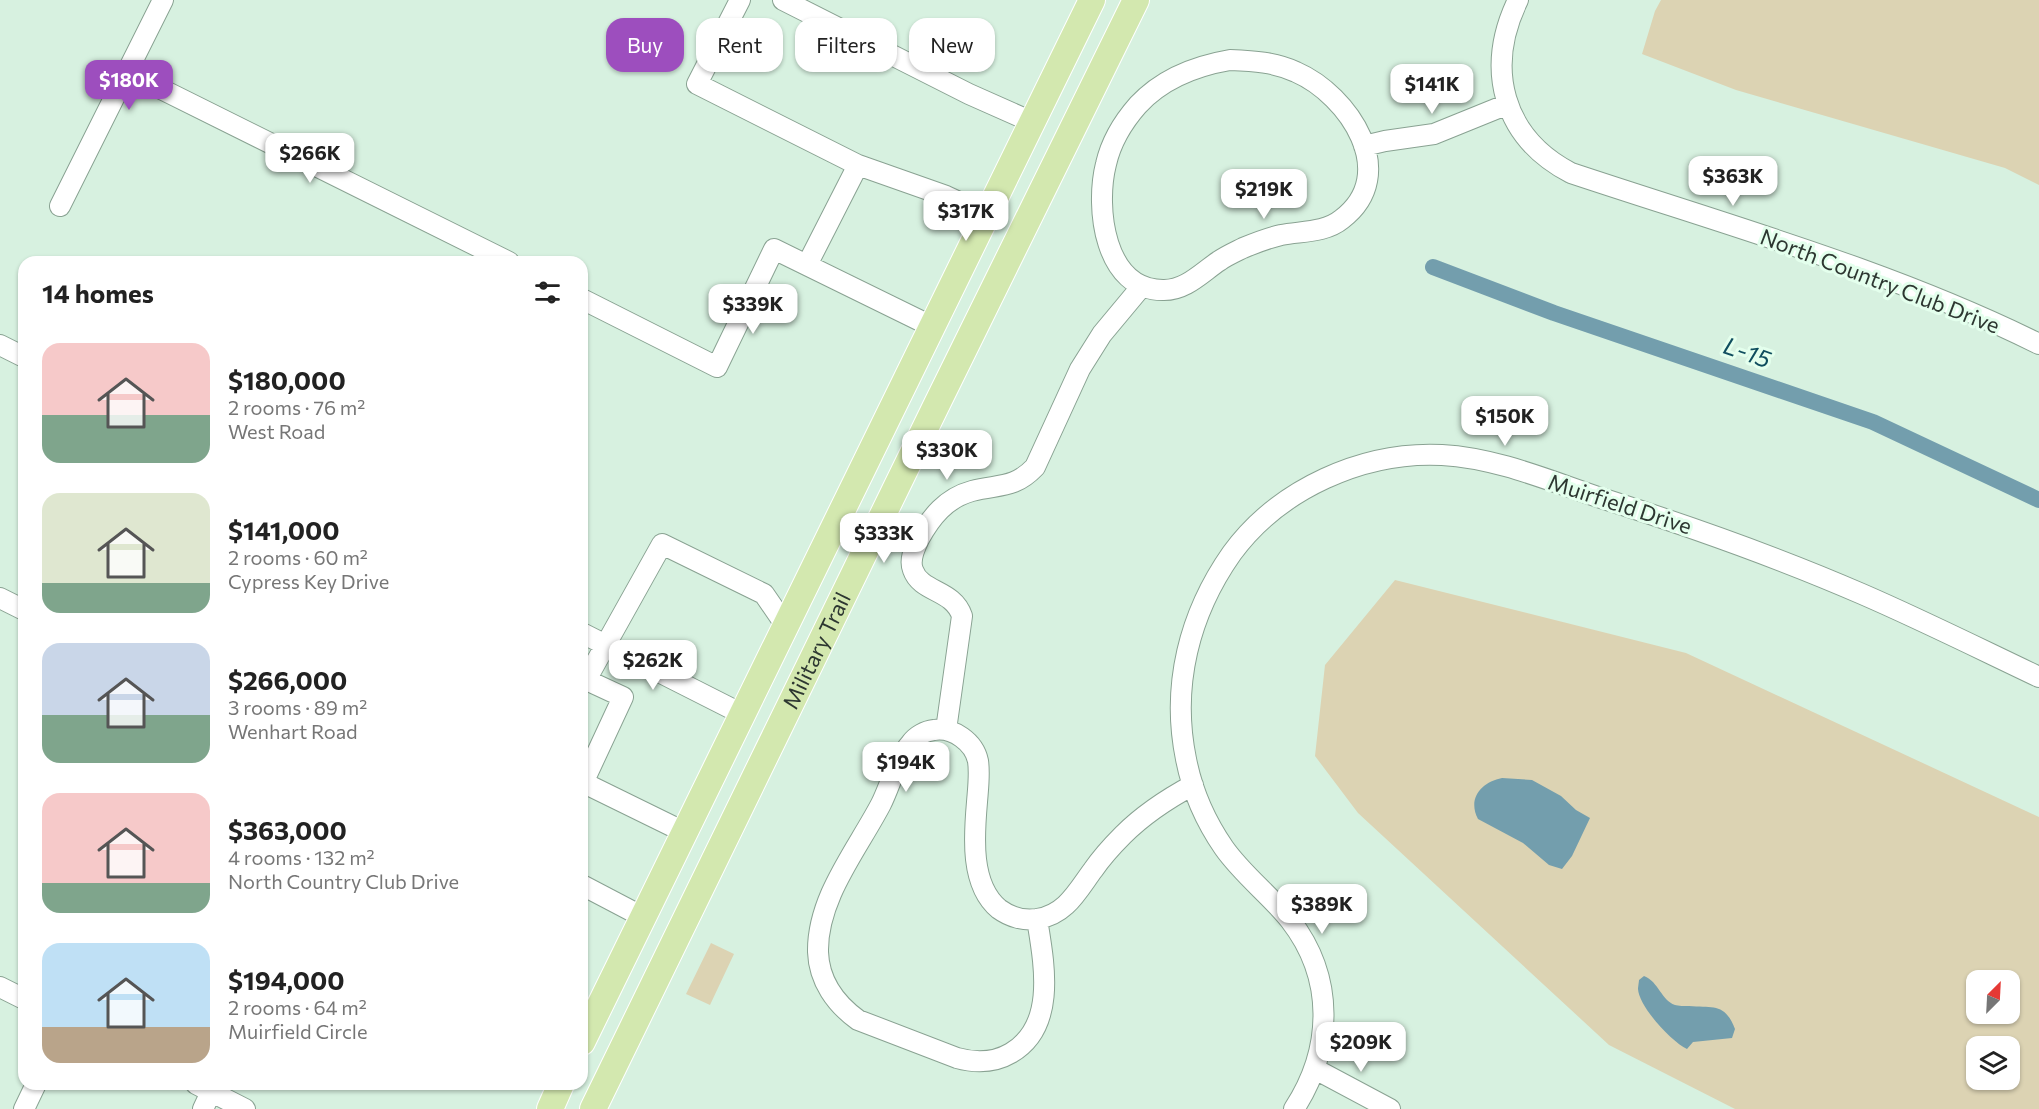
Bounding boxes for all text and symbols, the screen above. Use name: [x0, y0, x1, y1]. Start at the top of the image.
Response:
chip: Buy: [606, 18, 684, 72]
chip: Rent: [696, 18, 783, 72]
chip: Filters: [795, 18, 897, 72]
chip: New: [909, 18, 995, 72]
pin: $180K: [87, 60, 171, 111]
pin: $141K: [1390, 64, 1474, 115]
text: $180K: [99, 67, 159, 91]
text: $141K: [1404, 71, 1460, 95]
pin: $266K: [268, 133, 352, 184]
text: $266K: [279, 140, 341, 164]
pin: $363K: [1691, 156, 1775, 207]
text: $363K: [1703, 163, 1763, 187]
pin: $219K: [1222, 169, 1306, 220]
text: $219K: [1235, 176, 1293, 200]
pin: $317K: [924, 191, 1008, 242]
text: $317K: [937, 198, 995, 222]
street label: North Country Club Drive: [1757, 222, 2004, 339]
icon: filters: [531, 276, 564, 309]
text: 14 homes: [42, 277, 154, 308]
pin: $339K: [711, 284, 795, 335]
text: $339K: [723, 291, 783, 315]
water label: L-15: [1720, 330, 1775, 373]
text: $180,000: [228, 364, 346, 395]
icon: home: [90, 367, 162, 439]
text: 2 rooms · 76 m²: [228, 395, 365, 419]
pin: $150K: [1463, 396, 1547, 447]
text: $150K: [1475, 403, 1535, 427]
text: West Road: [228, 419, 325, 443]
pin: $330K: [905, 430, 989, 481]
text: $330K: [916, 437, 978, 461]
street label: Muirfield Drive: [1545, 468, 1695, 539]
pin: $333K: [842, 513, 926, 564]
text: $141,000: [228, 514, 340, 545]
icon: home: [90, 517, 162, 589]
text: $333K: [854, 520, 914, 544]
text: 2 rooms · 60 m²: [228, 545, 368, 569]
text: Cypress Key Drive: [228, 569, 389, 593]
street label: Military Trail: [776, 588, 856, 713]
pin: $262K: [611, 640, 695, 691]
text: $262K: [623, 647, 683, 671]
text: $266,000: [228, 664, 347, 695]
icon: home: [90, 667, 162, 739]
text: 3 rooms · 89 m²: [228, 695, 367, 719]
text: Wenhart Road: [228, 719, 358, 743]
pin: $194K: [864, 742, 948, 793]
text: $194K: [876, 749, 936, 773]
text: $363,000: [228, 814, 347, 845]
icon: home: [90, 817, 162, 889]
text: 4 rooms · 132 m²: [228, 845, 375, 869]
text: North Country Club Drive: [228, 869, 459, 893]
pin: $389K: [1280, 884, 1364, 935]
text: $389K: [1291, 891, 1353, 915]
text: $194,000: [228, 964, 345, 995]
icon: home: [90, 967, 162, 1039]
north arrow: [1966, 970, 2020, 1024]
map controls: [1966, 970, 2020, 1090]
text: 2 rooms · 64 m²: [228, 995, 367, 1019]
text: Muirfield Circle: [228, 1019, 367, 1043]
pin: $209K: [1319, 1022, 1403, 1073]
text: $209K: [1330, 1029, 1392, 1053]
button: layers: [1966, 1036, 2020, 1090]

